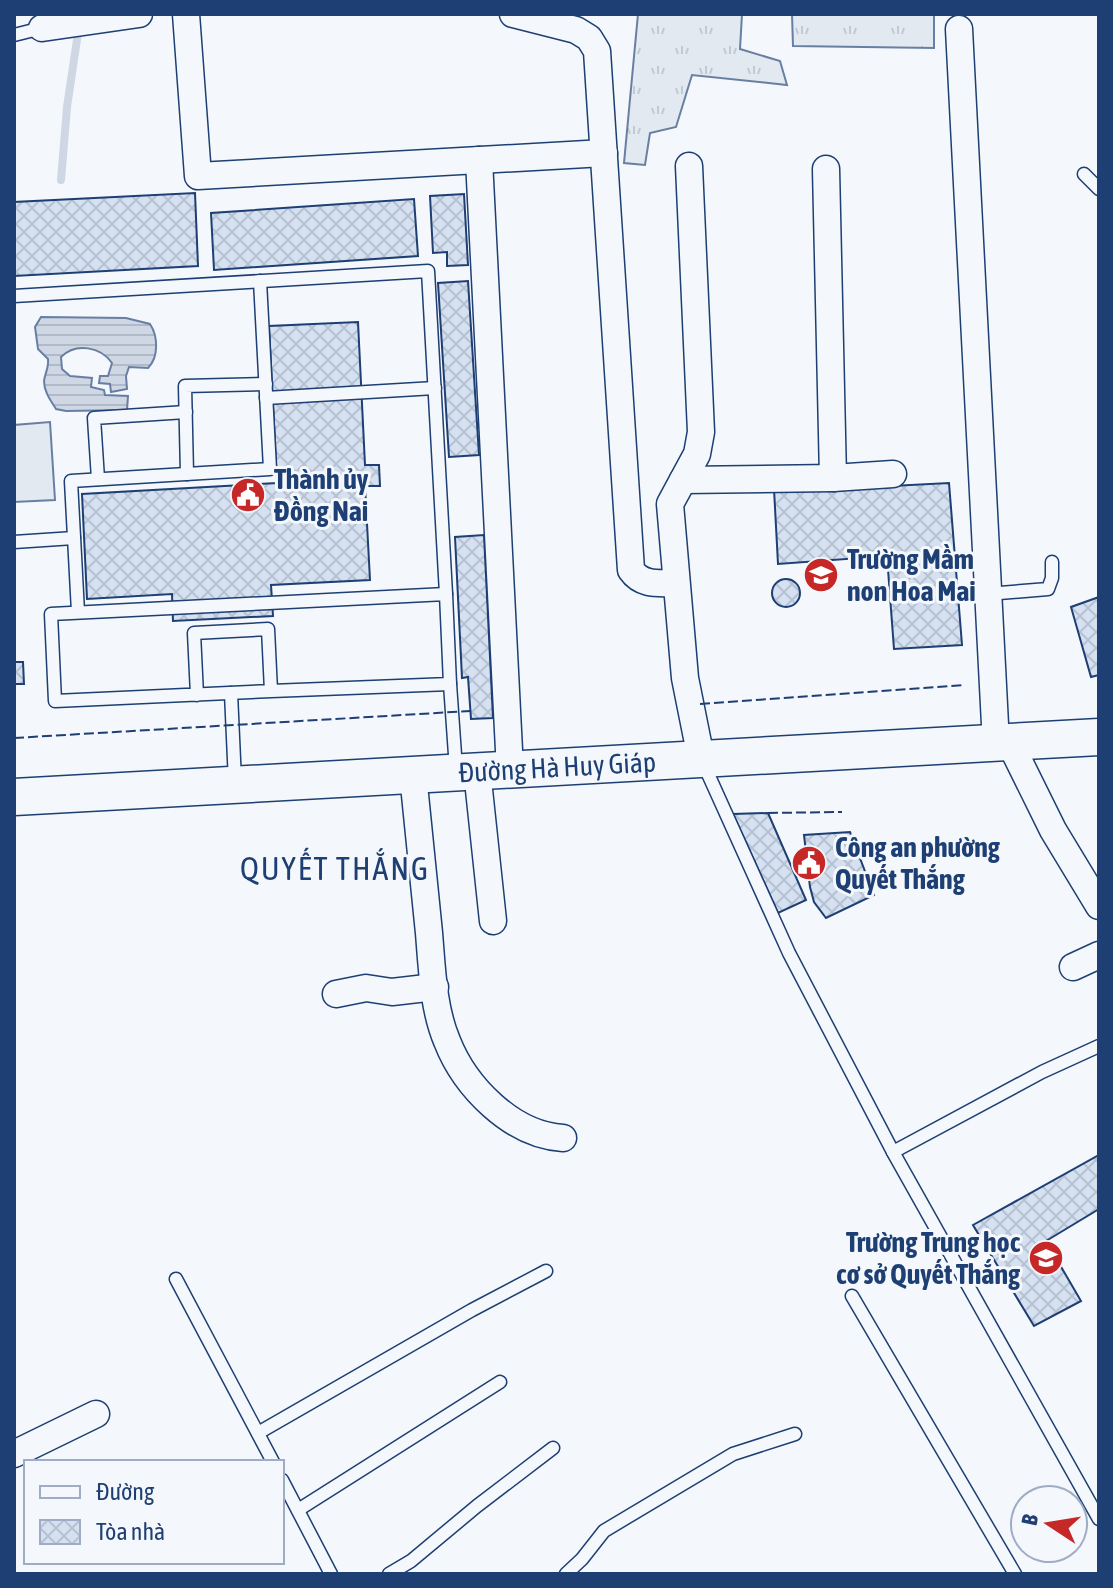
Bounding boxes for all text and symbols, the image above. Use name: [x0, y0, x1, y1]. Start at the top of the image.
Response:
place label: Thành ủy Đồng Nai: [274, 463, 369, 527]
public building icon: Thành ủy Đồng Nai: [229, 476, 267, 514]
place label: Trường Mầm non Hoa Mai: [847, 543, 976, 607]
school or university icon: Trường Mầm non Hoa Mai: [802, 556, 840, 594]
street label: Đường Hà Huy Giáp: [458, 746, 657, 788]
place label: Công an phường Quyết Thắng: [835, 831, 1001, 895]
public building icon: Công an phường Quyết Thắng: [790, 844, 828, 882]
district label: QUYẾT THẮNG: [240, 847, 430, 887]
place label: Trường Trung học cơ sở Quyết Thắng: [836, 1226, 1021, 1290]
school or university icon: Trường Trung học cơ sở Quyết Thắng: [1027, 1239, 1065, 1277]
legend: [24, 1460, 284, 1564]
text: Đường: [96, 1478, 155, 1505]
north arrow: [1009, 1484, 1089, 1564]
text: B: [1016, 1511, 1043, 1528]
text: Tòa nhà: [96, 1518, 165, 1545]

